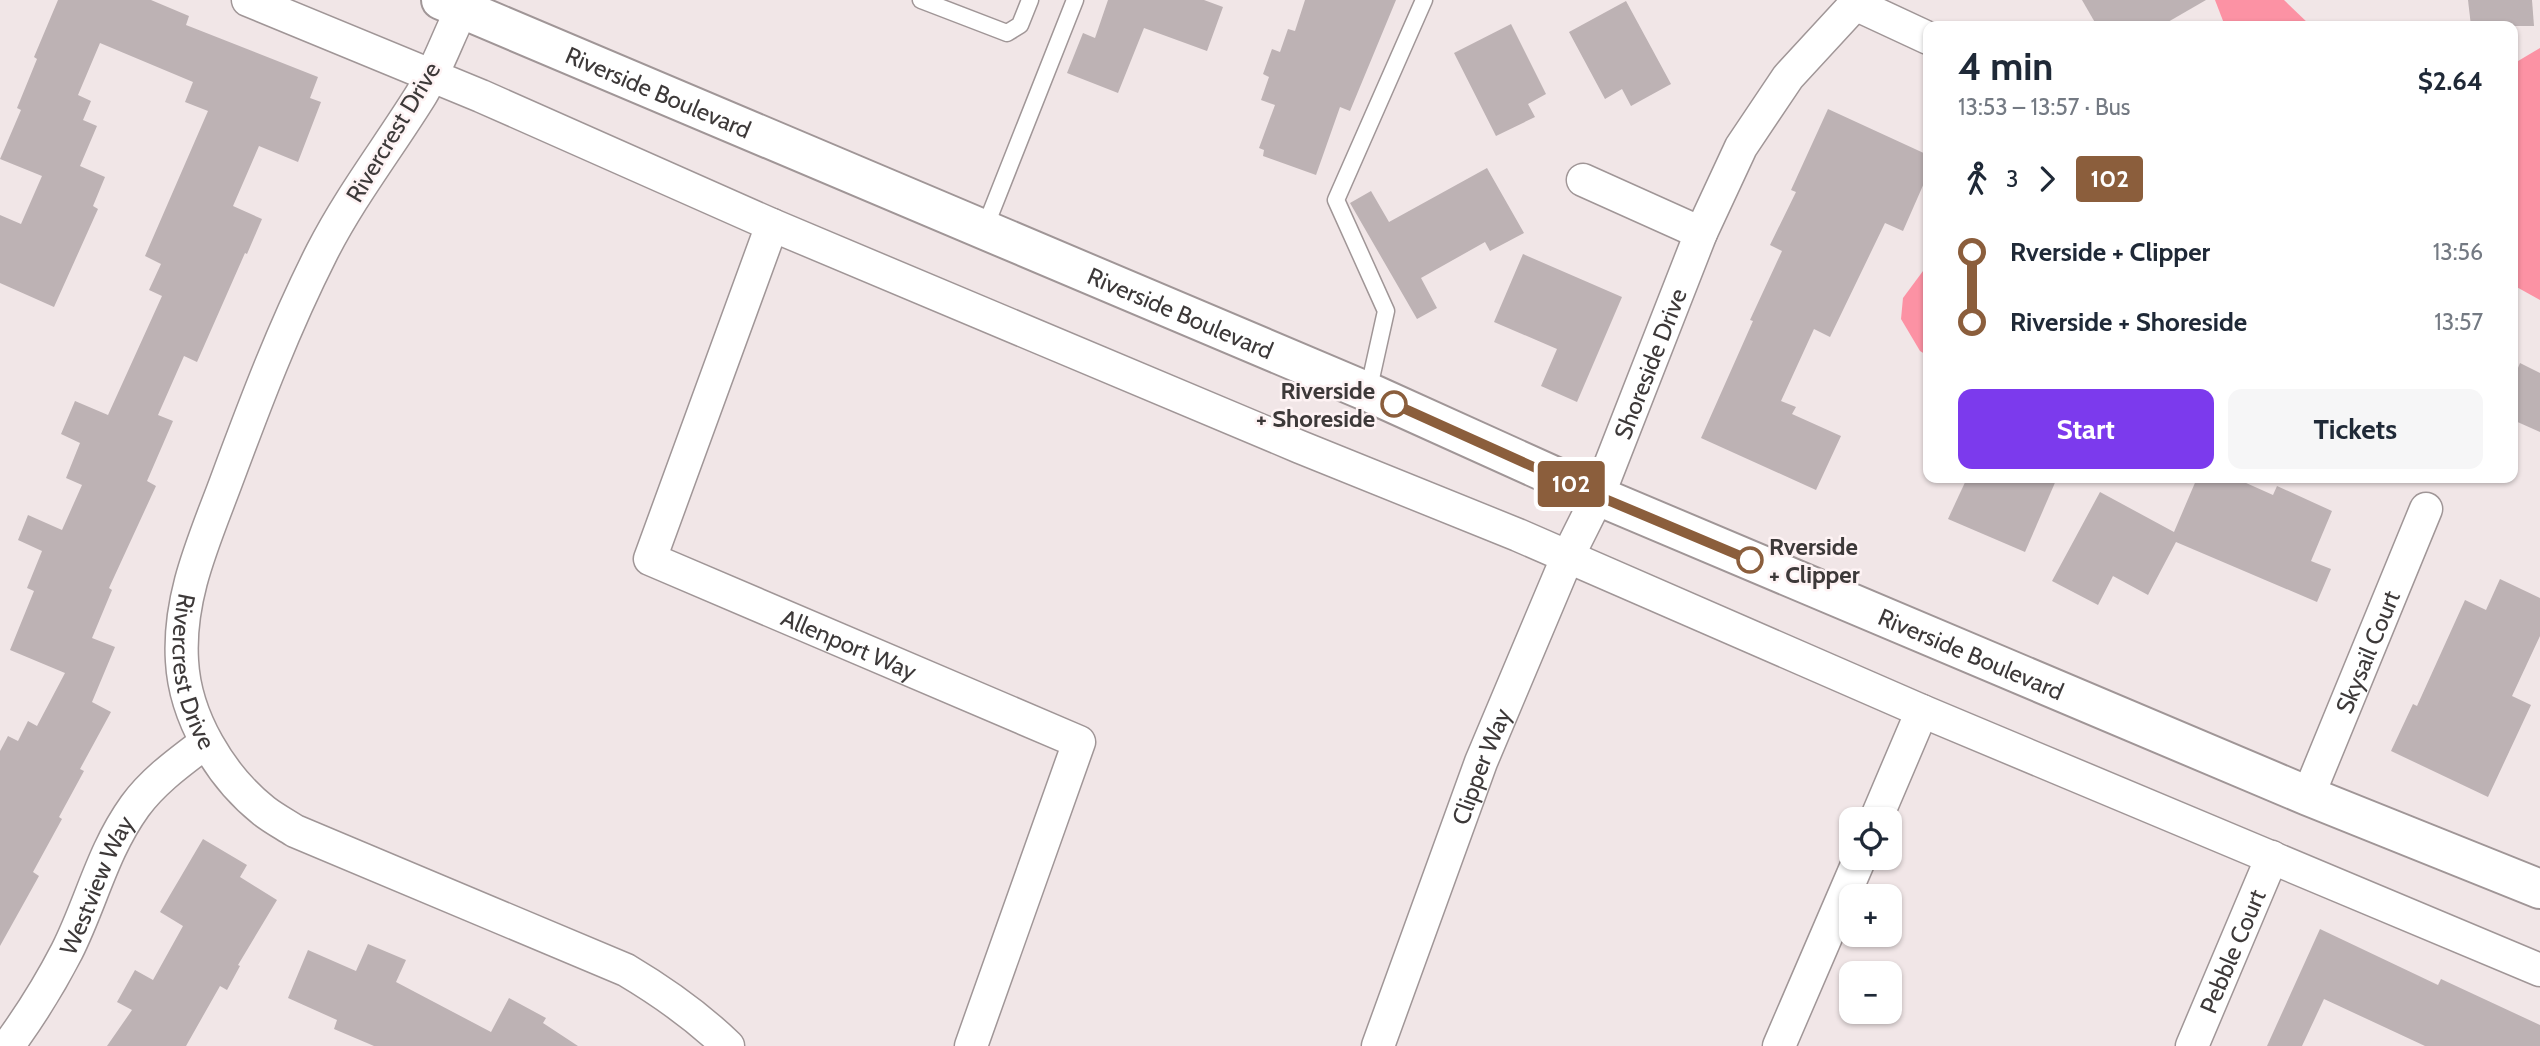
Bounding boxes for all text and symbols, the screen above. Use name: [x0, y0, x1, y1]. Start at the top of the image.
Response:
street label: Riverside Boulevard: [561, 40, 755, 144]
text: 4 min: [1958, 43, 2053, 90]
street label: Rivercrest Drive: [340, 57, 446, 207]
text: $2.64: [2418, 65, 2483, 97]
text: 13:53 – 13:57 · Bus: [1958, 93, 2130, 121]
icon: walk: [1958, 160, 1996, 198]
icon: forward: [2028, 160, 2066, 198]
text: 102: [2090, 164, 2129, 193]
text: 3: [2006, 165, 2018, 193]
text: Rverside + Clipper: [2010, 236, 2210, 268]
text: 13:56: [2433, 238, 2483, 266]
street label: Riverside Boulevard: [1083, 261, 1278, 365]
street label: Shoreside Drive: [1607, 284, 1692, 443]
text: Riverside + Shoreside: [2010, 306, 2247, 338]
text: 13:57: [2434, 308, 2483, 336]
place label: Riverside + Shoreside: [1256, 376, 1375, 433]
button: Start: [1958, 389, 2214, 469]
button: Tickets: [2228, 389, 2483, 469]
marker: Riverside + Shoreside: [1381, 391, 1407, 417]
line badge: 102: [1531, 461, 1611, 507]
text: 102: [1552, 469, 1590, 498]
place label: Rverside + Clipper: [1769, 532, 1860, 589]
marker: Rverside + Clipper: [1737, 547, 1763, 573]
street label: Skysail Court: [2329, 586, 2405, 717]
street label: Rivercrest Drive: [167, 591, 222, 754]
street label: Allenport Way: [777, 602, 921, 686]
street label: Riverside Boulevard: [1874, 602, 2068, 706]
street label: Clipper Way: [1445, 704, 1517, 828]
map controls: [1839, 807, 1902, 1024]
button: locate: [1839, 807, 1902, 870]
street label: Westview Way: [53, 810, 140, 959]
button: +: [1839, 884, 1902, 947]
street label: Pebble Court: [2193, 885, 2271, 1017]
button: −: [1839, 961, 1902, 1024]

